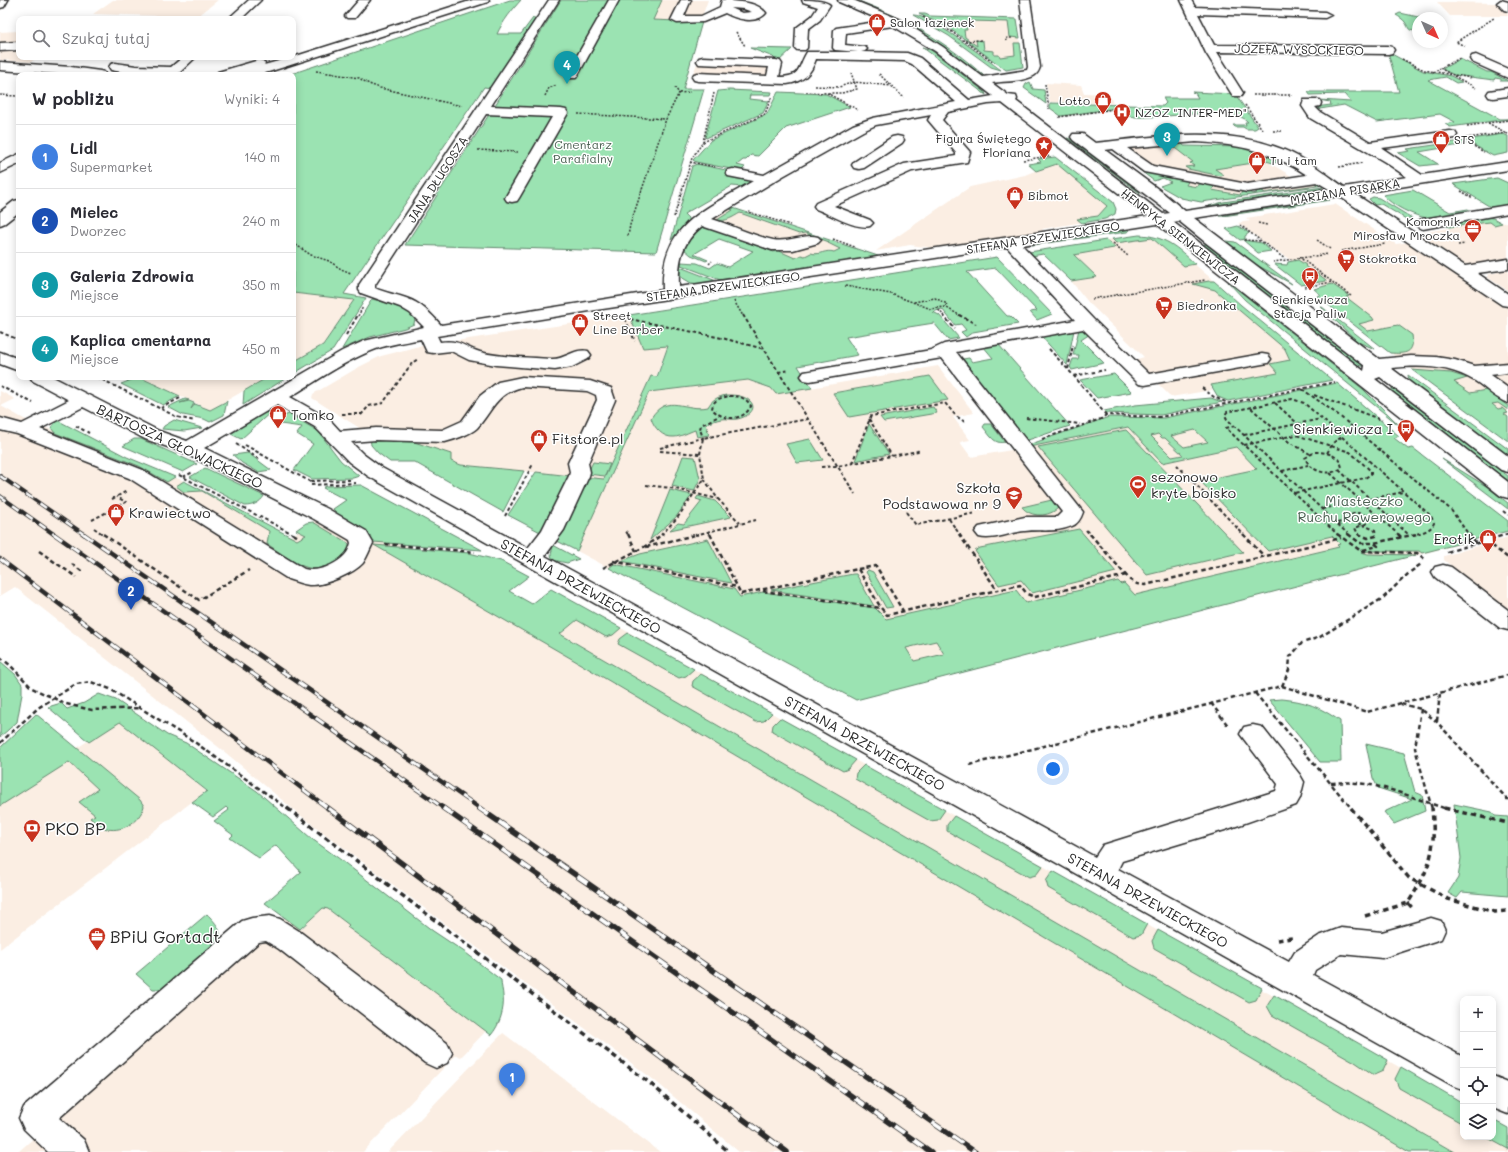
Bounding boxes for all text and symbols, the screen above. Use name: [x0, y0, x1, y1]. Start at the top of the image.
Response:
shop icon: Salon łazienek: [867, 12, 887, 37]
north arrow: [1412, 12, 1448, 48]
place label: Salon łazienek: [890, 14, 974, 30]
search box: [16, 16, 296, 60]
icon: search: [30, 27, 52, 49]
text: Szukaj tutaj: [62, 28, 150, 48]
street label: JÓZEFA WYSOCKIEGO: [1234, 40, 1364, 58]
pin: 4: [554, 51, 580, 84]
text: W pobliżu: [32, 87, 114, 109]
text: Wyniki: 4: [224, 90, 280, 107]
shop icon: Lotto: [1093, 90, 1113, 115]
place label: Lotto: [1059, 92, 1090, 108]
hospital icon: NZOZ "INTER-MED": [1112, 102, 1132, 127]
place label: NZOZ "INTER-MED": [1135, 104, 1247, 120]
pin: 3: [1154, 123, 1180, 156]
shop icon: STS: [1431, 129, 1451, 154]
place label: Figura Świętego Floriana: [936, 130, 1031, 160]
place label: STS: [1454, 131, 1474, 147]
street label: JANA DŁUGOSZA: [403, 133, 471, 225]
place icon: Figura Świętego Floriana: [1034, 135, 1054, 160]
park label: Cmentarz Parafialny: [553, 136, 613, 166]
text: Lidl: [70, 138, 97, 158]
text: 1: [42, 148, 48, 165]
text: 140 m: [244, 148, 280, 165]
shop icon: Tu i tam: [1247, 150, 1267, 175]
place label: Tu i tam: [1270, 152, 1317, 168]
text: Supermarket: [70, 158, 153, 175]
street label: MARIANA PISARKA: [1289, 174, 1401, 208]
street label: HENRYKA SIENKIEWICZA: [1118, 184, 1244, 288]
shop icon: Bibmot: [1005, 185, 1025, 210]
place label: Bibmot: [1028, 187, 1069, 203]
text: Mielec: [70, 202, 118, 222]
text: 2: [41, 212, 49, 229]
text: 240 m: [243, 212, 280, 229]
place label: Komornik Mirosław Mroczka: [1353, 213, 1460, 243]
street label: STEFANA DRZEWIECKIEGO: [965, 217, 1121, 257]
office icon: Komornik Mirosław Mroczka: [1463, 218, 1483, 243]
text: Dworzec: [70, 222, 126, 239]
supermarket icon: Stokrotka: [1336, 248, 1356, 273]
place label: Stokrotka: [1359, 250, 1417, 266]
text: Galeria Zdrowia: [70, 266, 194, 286]
bus stop icon: Sienkiewicza Stacja Paliw: [1300, 266, 1320, 291]
street label: STEFANA DRZEWIECKIEGO: [645, 267, 801, 305]
text: 3: [41, 276, 49, 293]
text: 350 m: [242, 276, 280, 293]
text: Miejsce: [70, 286, 119, 303]
place label: Sienkiewicza Stacja Paliw: [1272, 291, 1348, 321]
supermarket icon: Biedronka: [1154, 295, 1174, 320]
place label: Biedronka: [1177, 297, 1237, 313]
place label: Street Line Barber: [593, 307, 663, 337]
shop icon: Street Line Barber: [570, 312, 590, 337]
text: Kaplica cmentarna: [70, 330, 211, 350]
text: 4: [41, 340, 49, 357]
text: 450 m: [242, 340, 280, 357]
text: Miejsce: [70, 350, 119, 367]
street label: BARTOSZA GŁOWACKIEGO: [94, 399, 266, 493]
shop icon: Tomko: [268, 404, 288, 429]
place label: Tomko: [291, 405, 334, 424]
bus stop icon: Sienkiewicza I: [1396, 418, 1416, 443]
place label: Sienkiewicza I: [1294, 419, 1393, 438]
shop icon: Fitstore.pl: [529, 428, 549, 453]
place label: Fitstore.pl: [552, 429, 624, 448]
place label: sezonowo kryte boisko: [1151, 467, 1236, 502]
sports icon: sezonowo kryte boisko: [1128, 474, 1148, 499]
place label: Szkoła Podstawowa nr 9: [883, 478, 1001, 513]
school or university icon: Szkoła Podstawowa nr 9: [1004, 485, 1024, 510]
park label: Miasteczko Ruchu Rowerowego: [1298, 491, 1431, 526]
shop icon: Krawiectwo: [106, 502, 126, 527]
place label: Krawiectwo: [129, 503, 211, 522]
shop icon: Erotik: [1478, 528, 1498, 553]
place label: Erotik: [1434, 529, 1475, 548]
street label: STEFANA DRZEWIECKIEGO: [497, 534, 665, 638]
pin: 2: [118, 577, 144, 610]
street label: STEFANA DRZEWIECKIEGO: [781, 691, 949, 795]
your location: [1043, 759, 1063, 779]
place label: PKO BP: [45, 817, 106, 839]
bank icon: PKO BP: [22, 818, 42, 843]
street label: STEFANA DRZEWIECKIEGO: [1064, 848, 1232, 952]
place label: BPiU Gortadt: [110, 925, 220, 947]
office icon: BPiU Gortadt: [87, 926, 107, 951]
map controls: [1460, 996, 1496, 1140]
button: +: [1460, 996, 1496, 1032]
button: −: [1460, 1032, 1496, 1068]
pin: 1: [499, 1063, 525, 1096]
button: locate: [1460, 1068, 1496, 1104]
button: layers: [1460, 1104, 1496, 1140]

